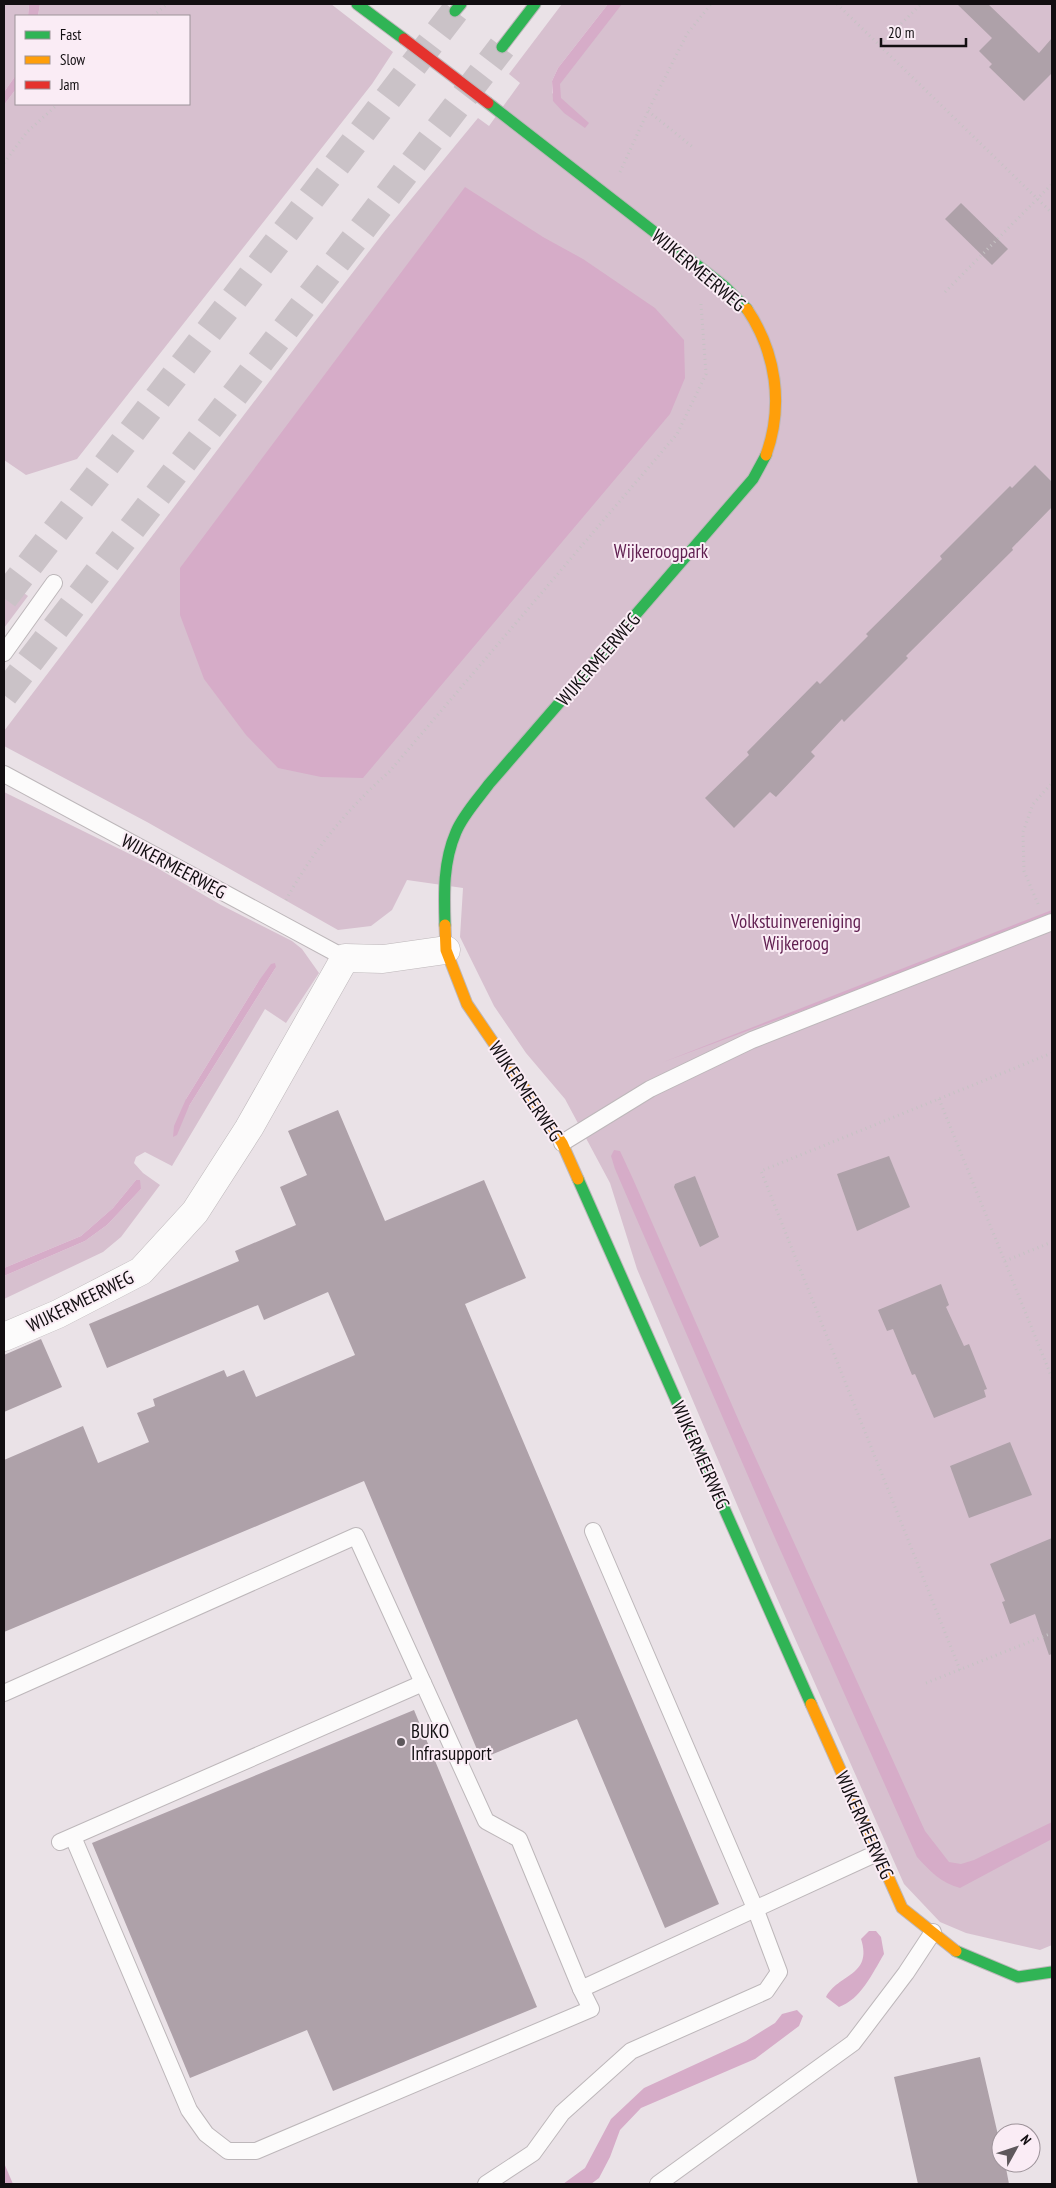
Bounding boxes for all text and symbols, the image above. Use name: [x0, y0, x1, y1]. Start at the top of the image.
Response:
legend: [15, 15, 190, 105]
scale bar: [881, 15, 966, 47]
text: 20 m: [888, 23, 914, 42]
text: Fast: [60, 25, 81, 44]
text: Slow: [60, 50, 85, 69]
text: Jam: [59, 75, 79, 94]
street label: WIJKERMEERWEG: [647, 224, 751, 316]
park label: Wijkeroogpark: [614, 539, 709, 563]
street label: WIJKERMEERWEG: [551, 608, 645, 710]
street label: WIJKERMEERWEG: [117, 828, 231, 904]
park label: Volkstuinvereniging Wijkeroog: [730, 909, 861, 955]
street label: WIJKERMEERWEG: [484, 1036, 568, 1146]
street label: WIJKERMEERWEG: [23, 1265, 137, 1337]
street label: WIJKERMEERWEG: [667, 1397, 735, 1513]
place label: BUKO Infrasupport: [411, 1719, 493, 1765]
marker: BUKO Infrasupport: [395, 1736, 407, 1748]
street label: WIJKERMEERWEG: [831, 1767, 899, 1883]
north arrow: [991, 2123, 1041, 2173]
text: N: [1017, 2131, 1035, 2148]

